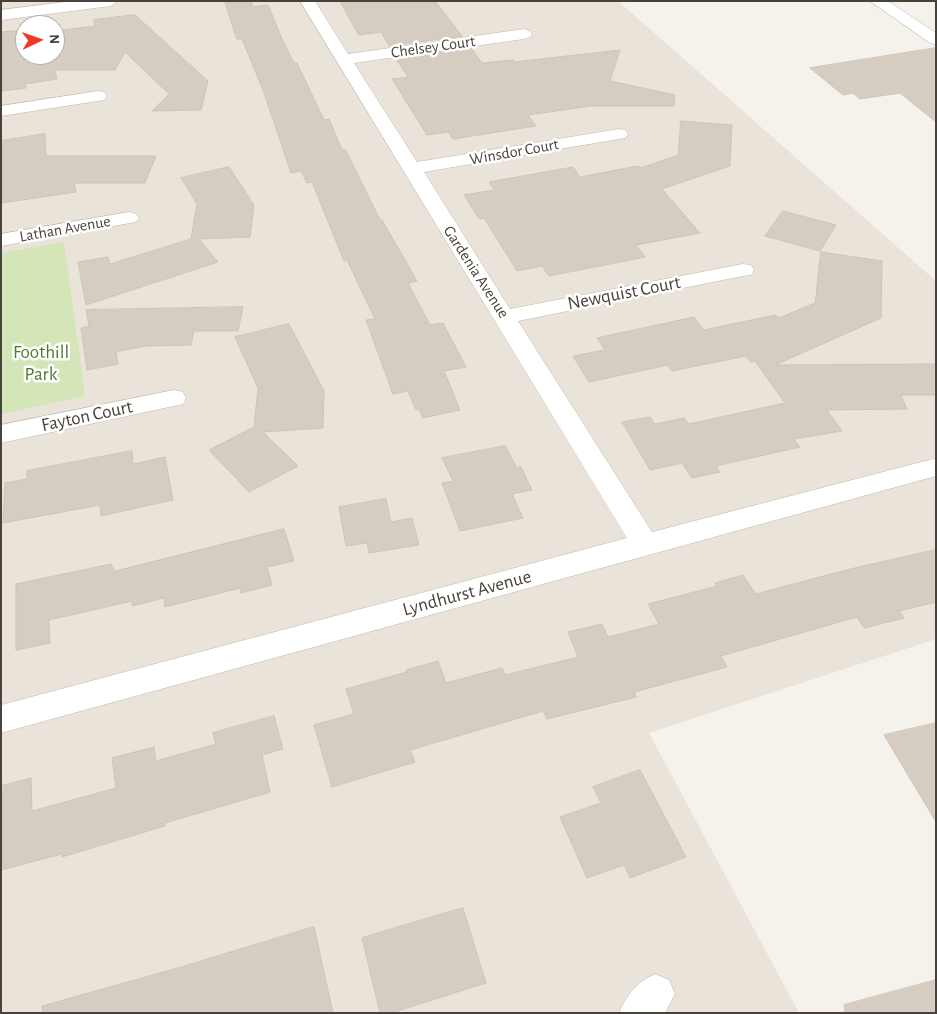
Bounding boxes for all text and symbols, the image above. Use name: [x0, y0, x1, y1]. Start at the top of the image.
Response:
north arrow: [15, 15, 65, 65]
street label: Chelsey Court: [390, 32, 476, 62]
text: N: [47, 34, 61, 44]
street label: Winsdor Court: [468, 135, 560, 169]
street label: Lathan Avenue: [18, 212, 112, 246]
street label: Gardenia Avenue: [439, 222, 513, 322]
street label: Newquist Court: [566, 271, 682, 315]
park label: Foothill Park: [13, 341, 69, 385]
street label: Fayton Court: [39, 395, 135, 437]
street label: Lyndhurst Avenue: [400, 565, 534, 621]

